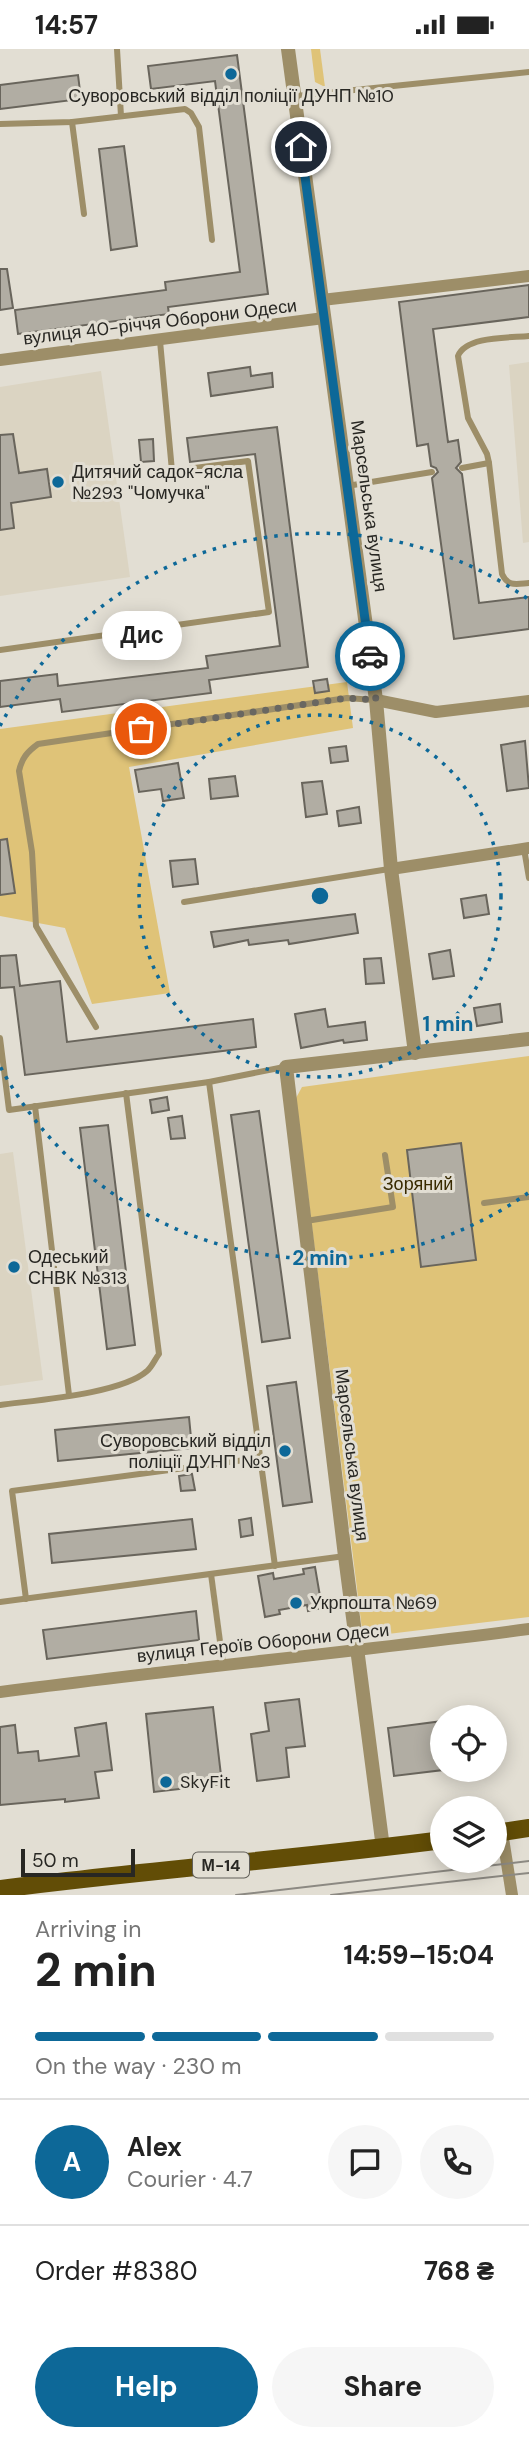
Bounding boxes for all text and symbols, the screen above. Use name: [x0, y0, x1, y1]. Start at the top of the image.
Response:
text: 14:57: [35, 8, 98, 42]
marker: Суворовський відділ поліції ДУНП №10: [223, 66, 239, 82]
place label: Суворовський відділ поліції ДУНП №10: [68, 84, 394, 108]
pin: [271, 117, 331, 177]
icon: home: [282, 128, 320, 166]
street label: вулиця 40-річчя Оборони Одеси: [22, 293, 298, 351]
street label: Марсельська вулиця: [345, 418, 393, 594]
place label: Дитячий садок-ясла №293 "Чомучка": [72, 460, 244, 505]
marker: Дитячий садок-ясла №293 "Чомучка": [50, 474, 66, 490]
callout: Дис: [101, 610, 181, 659]
text: Дис: [120, 620, 164, 650]
courier: [335, 621, 405, 691]
icon: car: [351, 637, 389, 675]
pin: [111, 699, 171, 759]
icon: bag: [122, 710, 160, 748]
centre of rings: [308, 884, 332, 908]
text: 1 min: [422, 1010, 474, 1038]
park label: Зоряний: [383, 1172, 453, 1196]
text: 2 min: [292, 1244, 348, 1272]
place label: Одеський СНВК №313: [28, 1245, 127, 1290]
marker: Одеський СНВК №313: [6, 1259, 22, 1275]
street label: Марсельська вулиця: [330, 1368, 374, 1542]
place label: Суворовський відділ поліції ДУНП №3: [100, 1429, 271, 1474]
marker: Суворовський відділ поліції ДУНП №3: [277, 1443, 293, 1459]
place label: Укрпошта №69: [310, 1591, 437, 1615]
marker: Укрпошта №69: [288, 1595, 304, 1611]
street label: вулиця Героїв Оборони Одеси: [136, 1618, 390, 1668]
map controls: [430, 1705, 507, 1873]
button: locate: [430, 1705, 507, 1782]
place label: SkyFit: [180, 1770, 231, 1794]
marker: SkyFit: [158, 1774, 174, 1790]
button: layers: [430, 1796, 507, 1873]
scale bar: [21, 1846, 135, 1878]
text: 50 m: [32, 1848, 79, 1873]
road number: М-14: [193, 1853, 249, 1877]
text: Arriving in: [35, 1914, 141, 1944]
text: 14:59–15:04: [343, 1938, 494, 1972]
text: 2 min: [35, 1940, 157, 2000]
text: On the way · 230 m: [35, 2051, 242, 2081]
button: chat: [328, 2125, 402, 2199]
button: phone: [420, 2125, 494, 2199]
text: Alex: [127, 2130, 182, 2164]
text: A: [63, 2145, 81, 2179]
text: Courier · 4.7: [127, 2164, 253, 2194]
text: Order #8380: [35, 2254, 198, 2288]
text: 768 ₴: [424, 2254, 494, 2288]
button: Help: [35, 2347, 258, 2427]
button: Share: [272, 2347, 494, 2427]

